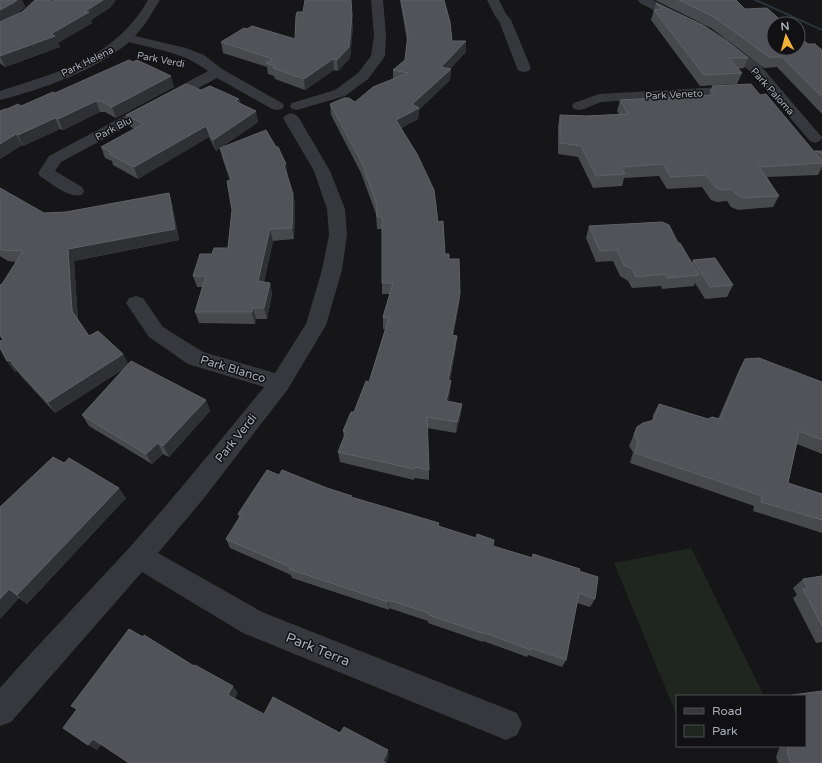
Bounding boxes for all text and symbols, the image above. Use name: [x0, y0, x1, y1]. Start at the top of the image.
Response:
north arrow: [766, 16, 806, 56]
text: N: [780, 20, 790, 33]
street label: Park Helena: [59, 44, 116, 80]
street label: Park Verdi: [136, 49, 186, 70]
street label: Park Paloma: [748, 66, 797, 118]
street label: Park Veneto: [645, 87, 703, 102]
street label: Park Blu: [93, 114, 134, 143]
street label: Park Blanco: [199, 352, 267, 386]
street label: Park Verdi: [212, 411, 260, 465]
street label: Park Terra: [283, 629, 352, 670]
legend: [676, 695, 806, 747]
text: Road: [712, 704, 742, 718]
text: Park: [712, 724, 738, 738]

